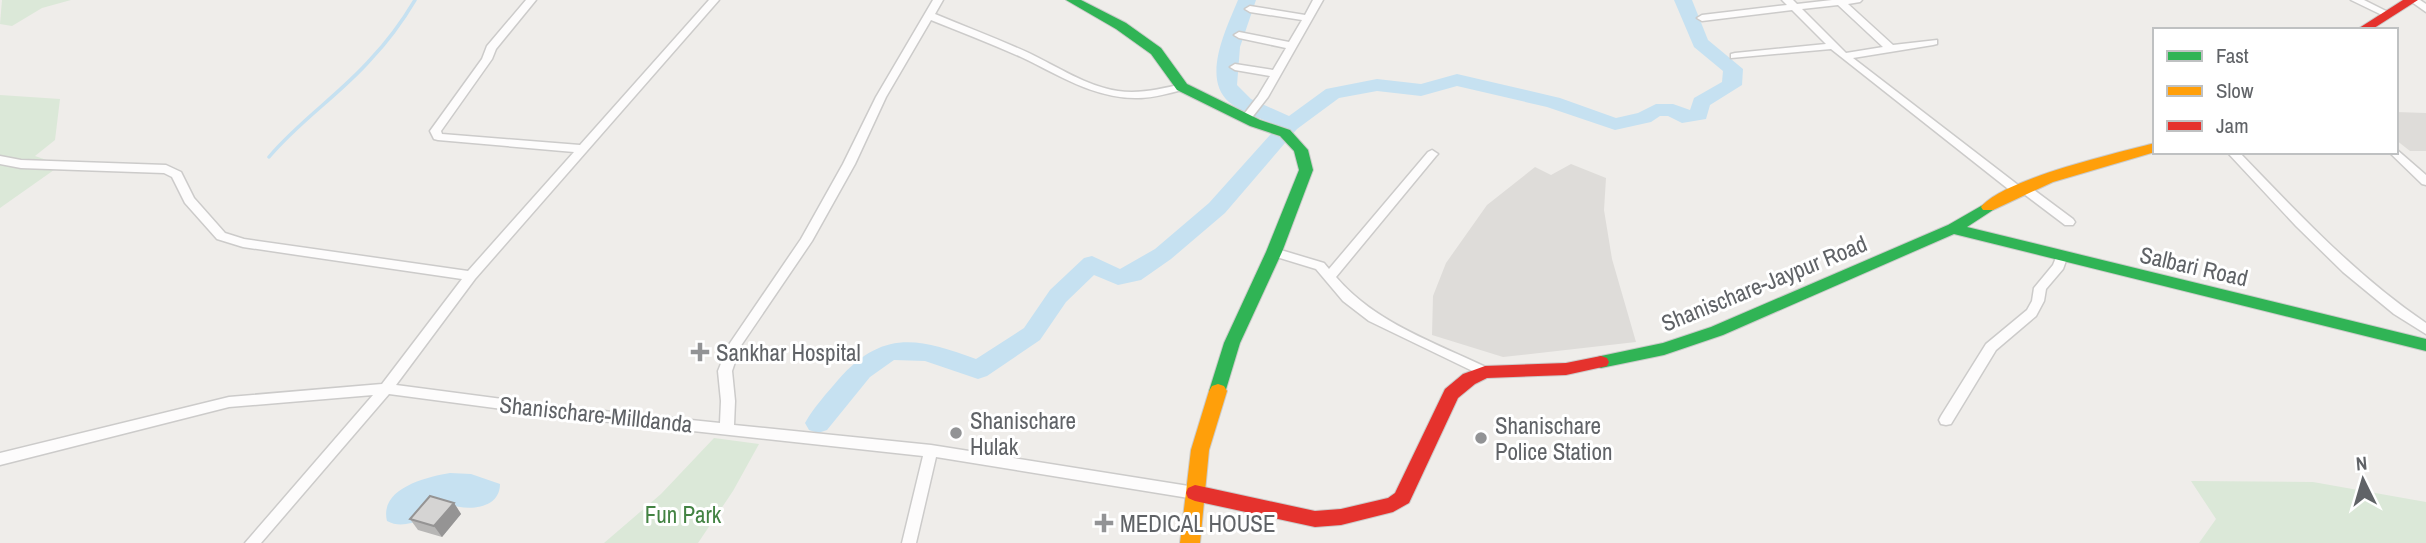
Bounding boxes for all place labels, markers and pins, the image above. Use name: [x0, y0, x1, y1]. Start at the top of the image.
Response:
place label: Sankhar Hospital: [716, 337, 861, 368]
marker: Sankhar Hospital: [690, 342, 710, 362]
place label: Shanischare Hulak: [970, 405, 1076, 462]
place label: Shanischare Police Station: [1495, 410, 1612, 467]
marker: Shanischare Hulak: [948, 425, 964, 441]
marker: Shanischare Police Station: [1473, 430, 1489, 446]
place label: MEDICAL HOUSE: [1120, 508, 1275, 539]
marker: MEDICAL HOUSE: [1094, 513, 1114, 533]

